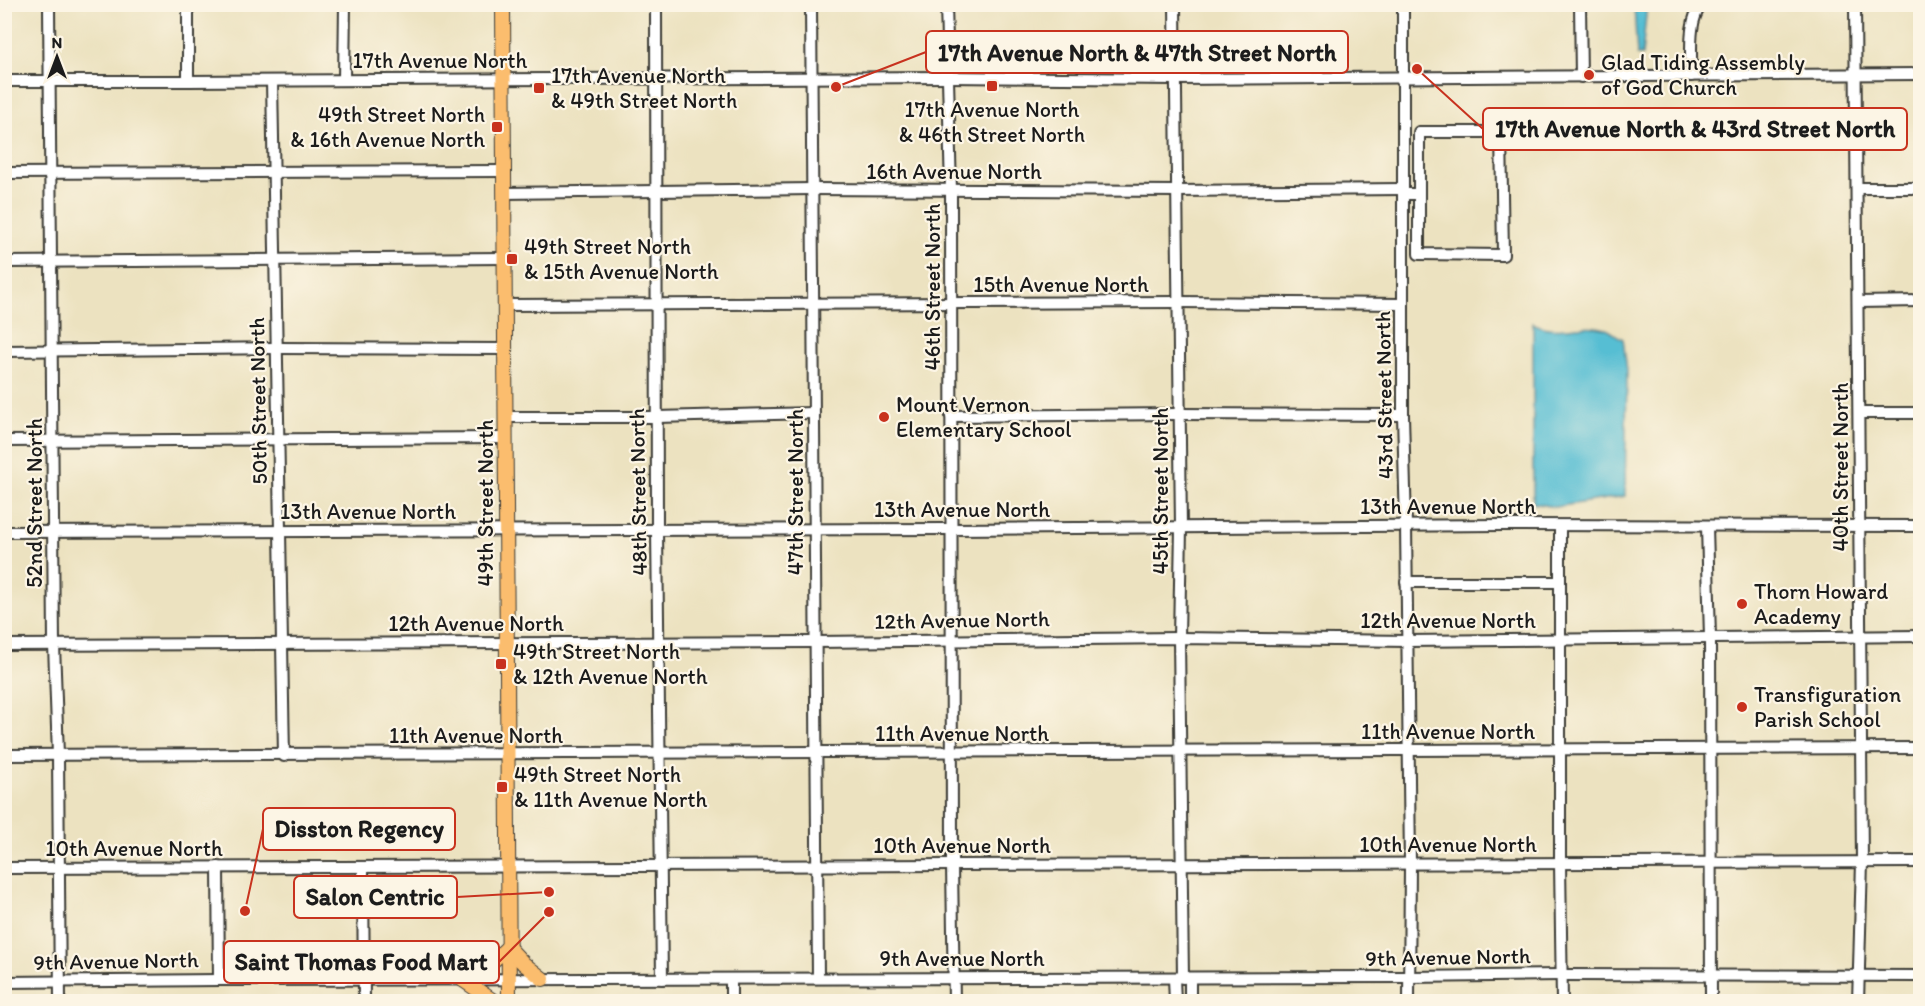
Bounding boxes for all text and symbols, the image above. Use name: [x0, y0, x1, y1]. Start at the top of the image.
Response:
north arrow: [27, 27, 87, 87]
callout: 17th Avenue North & 47th Street North: [926, 31, 1348, 73]
text: N: [52, 33, 62, 52]
text: 17th Avenue North & 47th Street North: [937, 38, 1337, 67]
street label: 17th Avenue North: [353, 47, 528, 74]
place label: Glad Tiding Assembly of God Church: [1601, 49, 1805, 101]
place label: 17th Avenue North & 49th Street North: [551, 62, 737, 114]
marker: Glad Tiding Assembly of God Church: [1582, 68, 1596, 82]
marker: 17th Avenue North & 46th Street North: [985, 79, 999, 93]
marker: 17th Avenue North & 49th Street North: [532, 81, 546, 95]
place label: 17th Avenue North & 46th Street North: [899, 96, 1085, 148]
place label: 49th Street North & 16th Avenue North: [290, 101, 485, 153]
callout: 17th Avenue North & 43rd Street North: [1483, 108, 1907, 150]
text: 17th Avenue North & 43rd Street North: [1495, 114, 1896, 143]
marker: 49th Street North & 16th Avenue North: [490, 120, 504, 134]
street label: 16th Avenue North: [866, 158, 1042, 185]
street label: 46th Street North: [919, 203, 946, 371]
place label: 49th Street North & 15th Avenue North: [524, 233, 719, 285]
marker: 49th Street North & 15th Avenue North: [505, 252, 519, 266]
street label: 15th Avenue North: [973, 271, 1149, 298]
street label: 43rd Street North: [1369, 311, 1399, 479]
street label: 50th Street North: [243, 317, 273, 485]
street label: 40th Street North: [1827, 382, 1854, 552]
place label: Mount Vernon Elementary School: [896, 391, 1071, 443]
street label: 45th Street North: [1147, 407, 1174, 575]
street label: 48th Street North: [623, 408, 653, 576]
street label: 47th Street North: [782, 409, 809, 575]
marker: Mount Vernon Elementary School: [877, 410, 891, 424]
street label: 52nd Street North: [21, 418, 48, 588]
street label: 49th Street North: [472, 420, 499, 586]
street label: 13th Avenue North: [1360, 493, 1536, 520]
street label: 13th Avenue North: [874, 496, 1050, 523]
street label: 13th Avenue North: [280, 498, 456, 525]
place label: Thorn Howard Academy: [1754, 578, 1888, 630]
marker: Thorn Howard Academy: [1735, 597, 1749, 611]
street label: 12th Avenue North: [874, 605, 1050, 635]
street label: 12th Avenue North: [1360, 607, 1536, 634]
street label: 12th Avenue North: [388, 610, 564, 637]
place label: 49th Street North & 12th Avenue North: [513, 638, 708, 690]
marker: 49th Street North & 12th Avenue North: [494, 657, 508, 671]
place label: Transfiguration Parish School: [1754, 681, 1902, 733]
marker: Transfiguration Parish School: [1735, 700, 1749, 714]
street label: 11th Avenue North: [1361, 718, 1535, 745]
street label: 11th Avenue North: [875, 720, 1049, 747]
street label: 11th Avenue North: [389, 722, 563, 749]
place label: 49th Street North & 11th Avenue North: [514, 761, 707, 813]
marker: 49th Street North & 11th Avenue North: [495, 780, 509, 794]
callout: Disston Regency: [263, 808, 455, 850]
text: Disston Regency: [274, 814, 444, 844]
street label: 10th Avenue North: [1359, 831, 1537, 858]
street label: 10th Avenue North: [873, 832, 1051, 859]
street label: 10th Avenue North: [45, 835, 223, 862]
callout: Salon Centric: [294, 876, 457, 918]
text: Salon Centric: [305, 882, 445, 911]
callout: Saint Thomas Food Mart: [224, 941, 499, 983]
street label: 9th Avenue North: [1365, 942, 1531, 972]
street label: 9th Avenue North: [879, 945, 1045, 972]
street label: 9th Avenue North: [33, 946, 199, 976]
text: Saint Thomas Food Mart: [235, 947, 487, 976]

